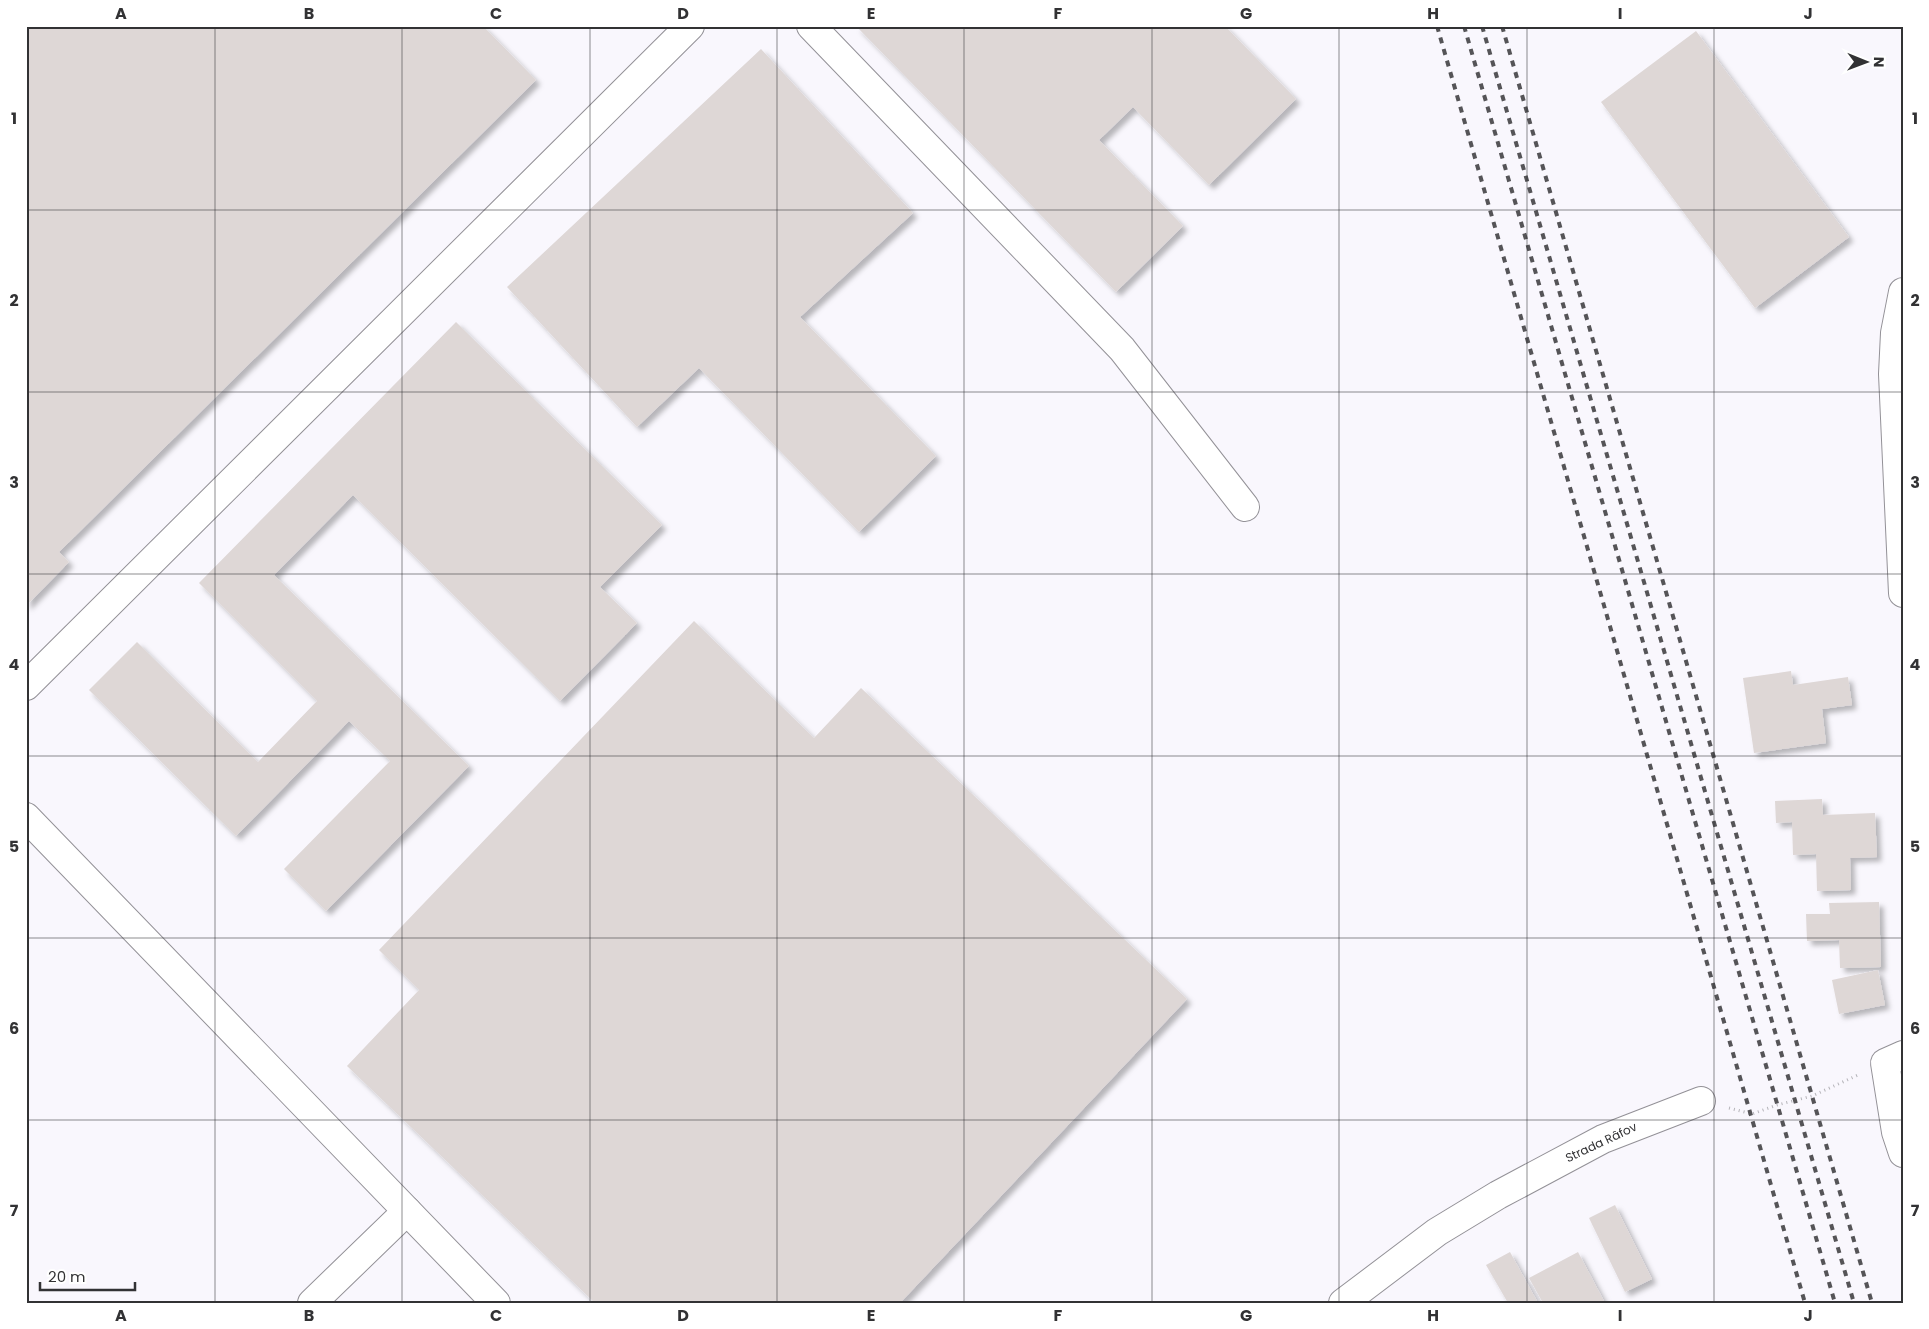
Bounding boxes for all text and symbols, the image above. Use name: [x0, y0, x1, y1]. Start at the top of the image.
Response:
text: A: [115, 2, 127, 25]
text: B: [304, 2, 314, 25]
text: C: [490, 2, 502, 25]
text: D: [677, 2, 689, 25]
text: E: [867, 2, 875, 25]
text: F: [1054, 2, 1063, 25]
text: G: [1240, 2, 1252, 25]
text: H: [1427, 2, 1439, 25]
text: I: [1618, 2, 1622, 25]
text: J: [1803, 2, 1813, 25]
north arrow: [1842, 38, 1892, 88]
text: N: [1869, 57, 1889, 68]
text: 1: [11, 107, 17, 130]
text: 1: [1912, 107, 1918, 130]
text: 2: [9, 289, 19, 312]
text: 2: [1910, 289, 1920, 312]
text: 3: [9, 471, 19, 494]
text: 3: [1910, 471, 1920, 494]
text: 4: [9, 653, 20, 676]
text: 4: [1910, 653, 1921, 676]
text: 5: [9, 835, 19, 858]
text: 5: [1910, 835, 1920, 858]
text: 6: [9, 1017, 19, 1040]
text: 6: [1910, 1017, 1920, 1040]
street label: Strada Râfov: [1562, 1118, 1640, 1166]
text: 7: [10, 1199, 19, 1222]
text: 7: [1911, 1199, 1920, 1222]
scale bar: [40, 1259, 135, 1291]
text: 20 m: [48, 1266, 86, 1287]
text: A: [115, 1304, 127, 1327]
text: B: [304, 1304, 314, 1327]
text: C: [490, 1304, 502, 1327]
text: D: [677, 1304, 689, 1327]
text: E: [867, 1304, 875, 1327]
text: F: [1054, 1304, 1063, 1327]
text: G: [1240, 1304, 1252, 1327]
text: H: [1427, 1304, 1439, 1327]
text: I: [1618, 1304, 1622, 1327]
text: J: [1803, 1304, 1813, 1327]

